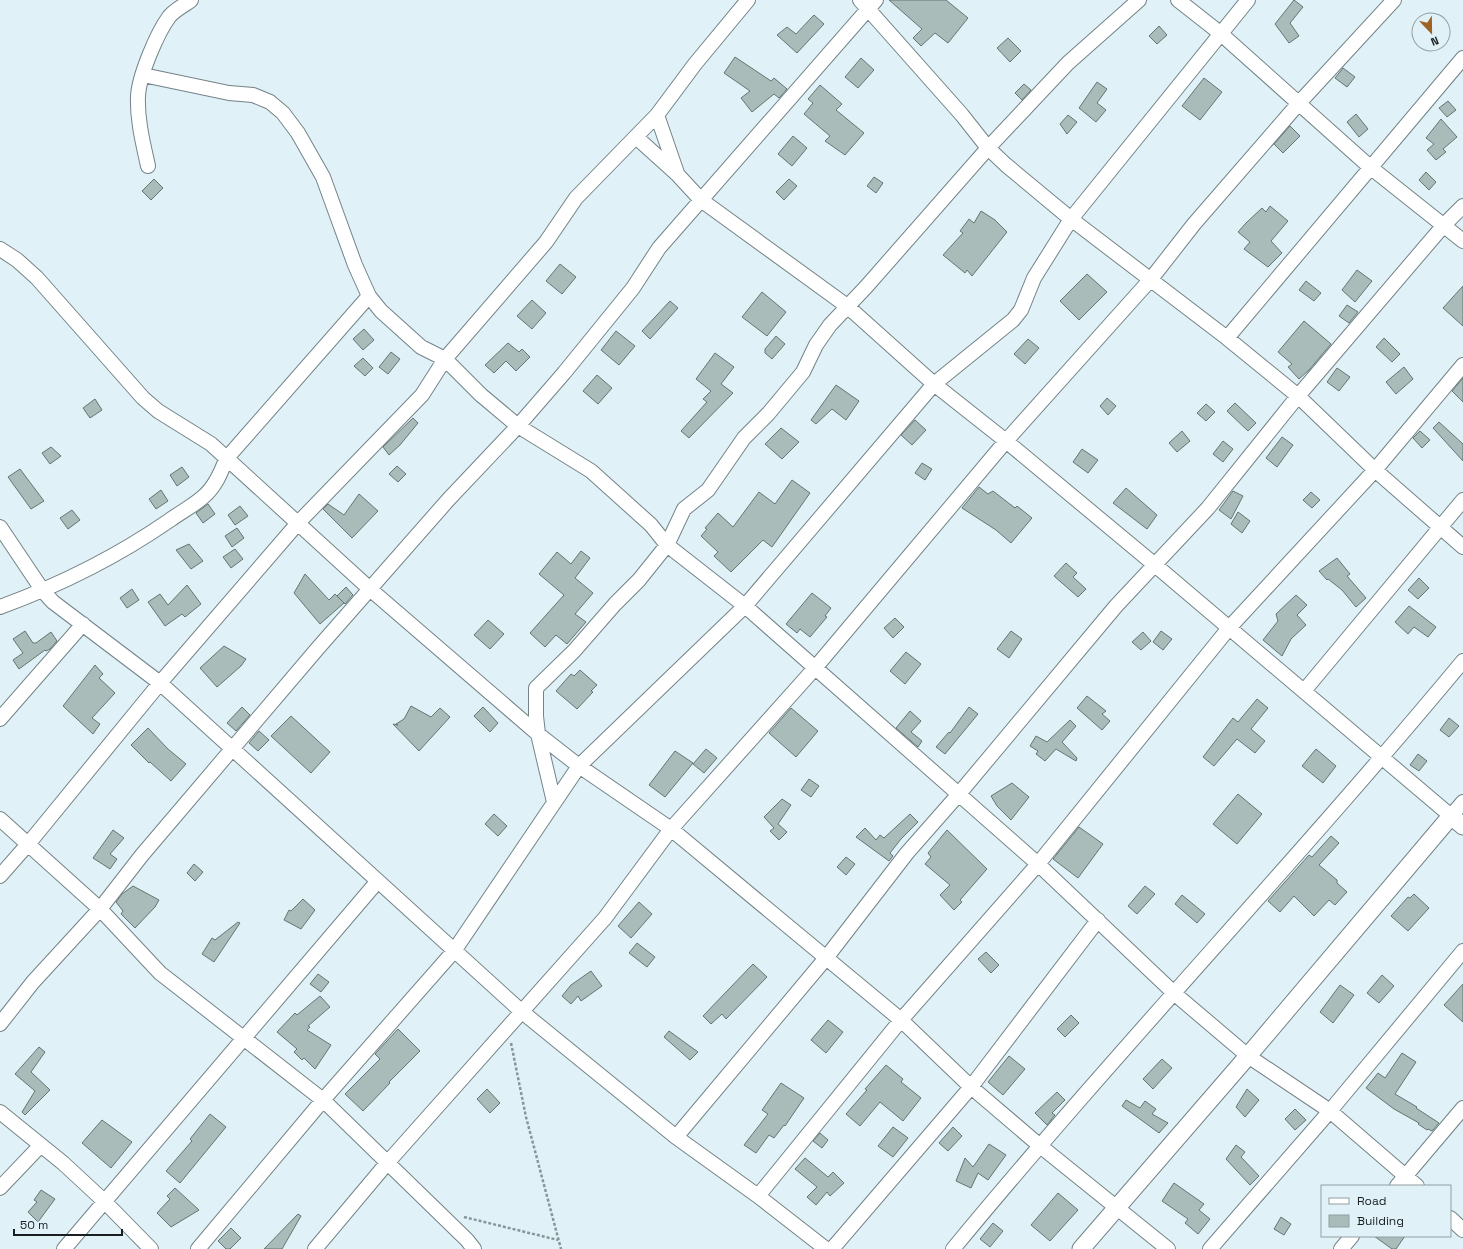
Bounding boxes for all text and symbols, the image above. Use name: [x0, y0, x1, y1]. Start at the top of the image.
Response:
north arrow: [1411, 12, 1451, 52]
text: N: [1429, 33, 1441, 49]
legend: [1321, 1185, 1451, 1237]
text: Road: [1357, 1193, 1386, 1209]
scale bar: [14, 1211, 122, 1237]
text: Building: [1357, 1213, 1404, 1229]
text: 50 m: [20, 1217, 48, 1233]

